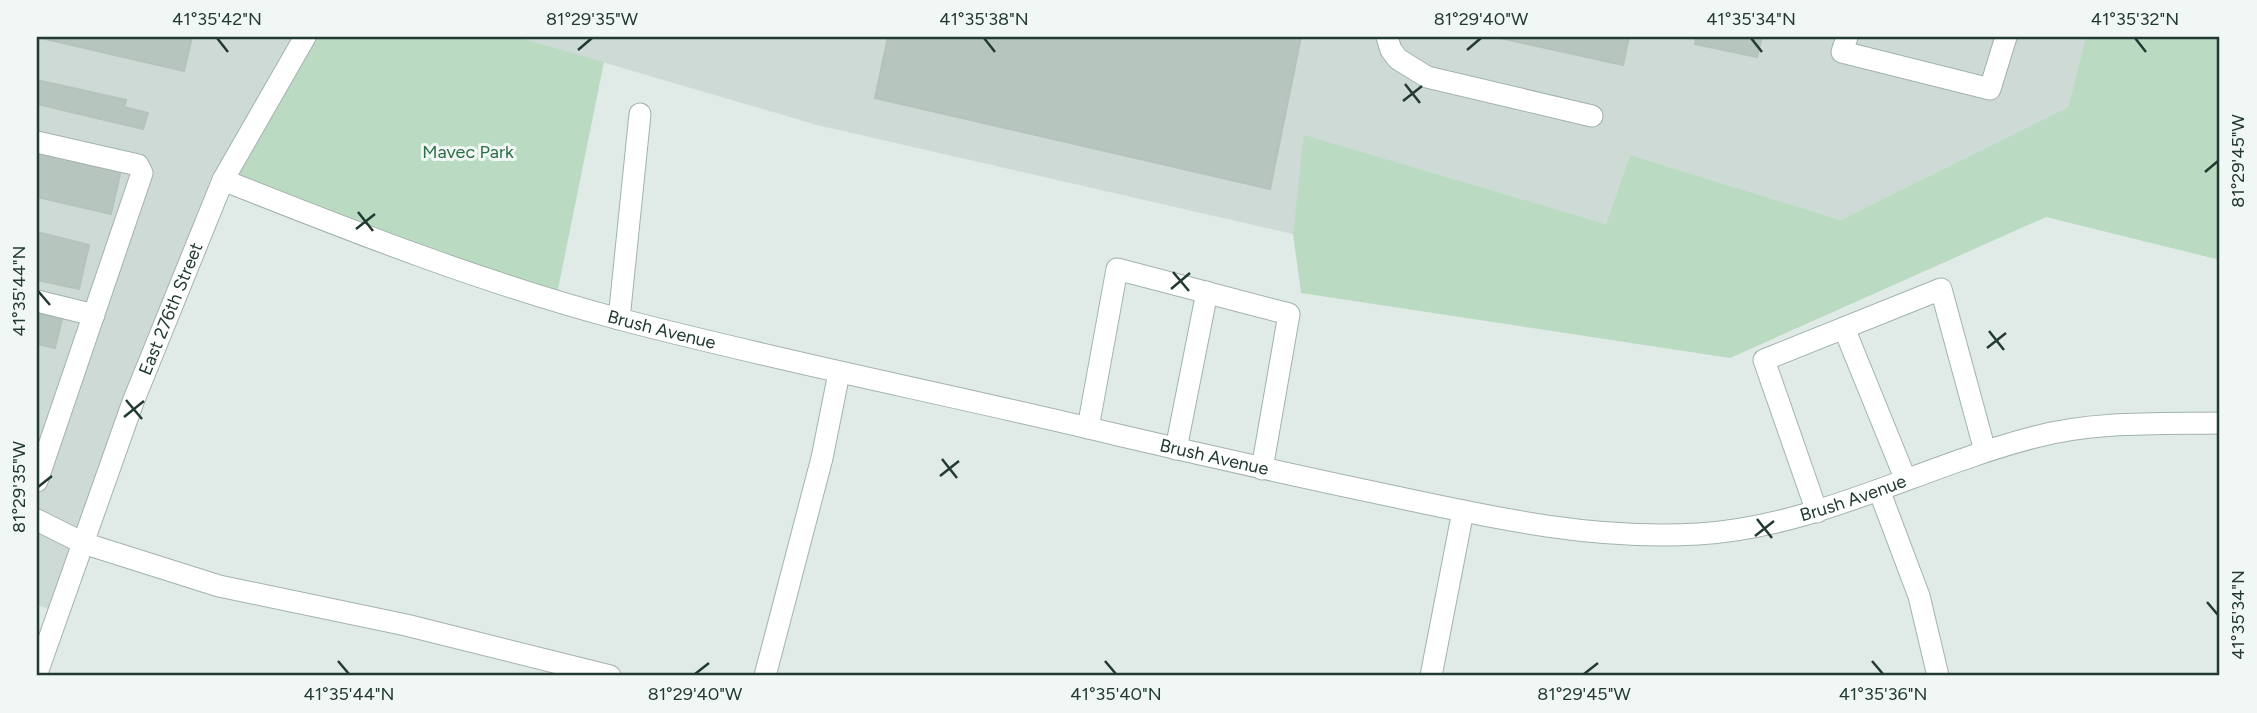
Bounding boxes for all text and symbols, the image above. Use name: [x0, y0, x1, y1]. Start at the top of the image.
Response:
text: 41°35'42"N: [172, 8, 262, 30]
text: 81°29'35"W: [546, 8, 639, 30]
text: 41°35'38"N: [939, 8, 1029, 30]
text: 81°29'40"W: [1434, 8, 1529, 30]
text: 41°35'34"N: [1706, 8, 1796, 30]
text: 41°35'32"N: [2091, 8, 2179, 30]
text: 81°29'45"W: [2227, 114, 2249, 208]
park label: Mavec Park: [422, 141, 514, 163]
street label: East 276th Street: [134, 239, 208, 378]
text: 41°35'44"N: [8, 245, 30, 337]
street label: Brush Avenue: [605, 305, 718, 354]
street label: Brush Avenue: [1158, 434, 1271, 480]
text: 81°29'35"W: [8, 440, 30, 533]
street label: Brush Avenue: [1797, 470, 1909, 526]
text: 41°35'34"N: [2227, 570, 2249, 660]
text: 41°35'44"N: [303, 683, 395, 705]
text: 81°29'40"W: [648, 683, 743, 705]
text: 41°35'40"N: [1070, 683, 1162, 705]
text: 81°29'45"W: [1537, 683, 1631, 705]
text: 41°35'36"N: [1839, 683, 1927, 705]

